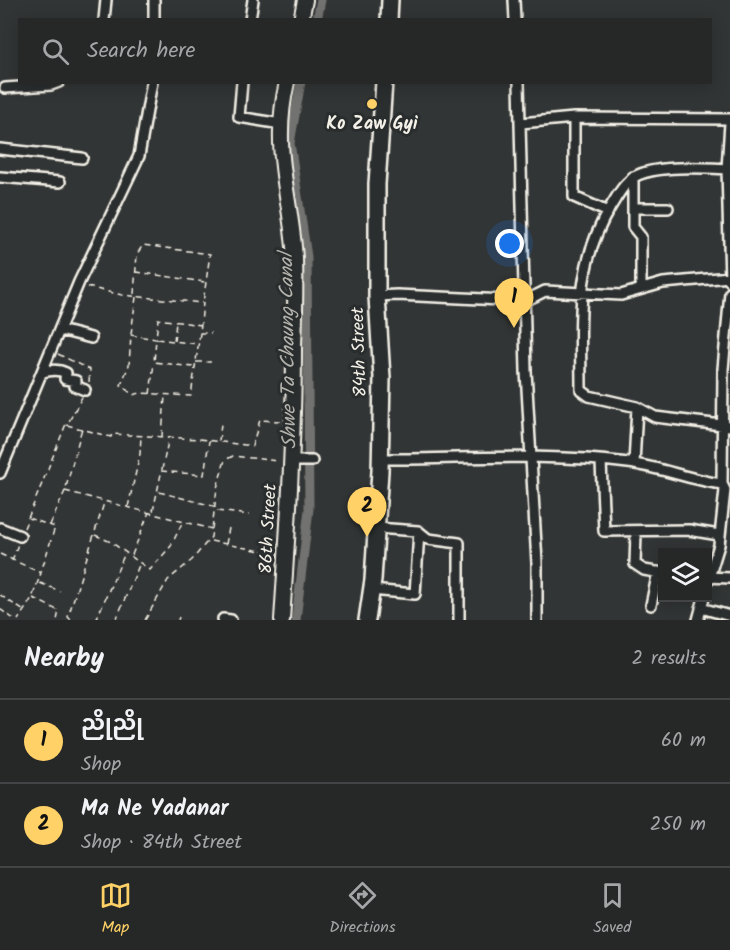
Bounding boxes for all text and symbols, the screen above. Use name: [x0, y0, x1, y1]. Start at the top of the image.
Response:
search box: [18, 18, 712, 84]
text: Search here: [87, 34, 195, 69]
icon: search: [39, 35, 72, 68]
marker: Ko Zaw Gyi: [365, 97, 379, 111]
place label: Ko Zaw Gyi: [326, 110, 418, 139]
your location: [495, 229, 524, 258]
water label: Shwe Ta Chaung Canal: [271, 249, 307, 449]
pin: 1: [494, 278, 534, 328]
street label: 84th Street: [344, 305, 376, 398]
street label: 86th Street: [252, 482, 286, 575]
pin: 2: [348, 488, 386, 537]
map controls: [658, 548, 712, 602]
button: layers: [658, 548, 712, 602]
text: Nearby: [24, 638, 104, 680]
text: 2 results: [631, 643, 706, 675]
text: ညိုညို: [81, 707, 144, 742]
text: 1: [40, 725, 47, 757]
text: 60 m: [661, 725, 706, 757]
text: Shop: [81, 749, 121, 781]
text: Ma Ne Yadanar: [81, 792, 228, 827]
text: 2: [38, 809, 49, 841]
text: 250 m: [650, 809, 706, 841]
text: Shop · 84th Street: [81, 827, 242, 859]
tab: Map: [99, 879, 132, 940]
tab: Directions: [329, 879, 396, 940]
tab: Saved: [593, 879, 631, 940]

